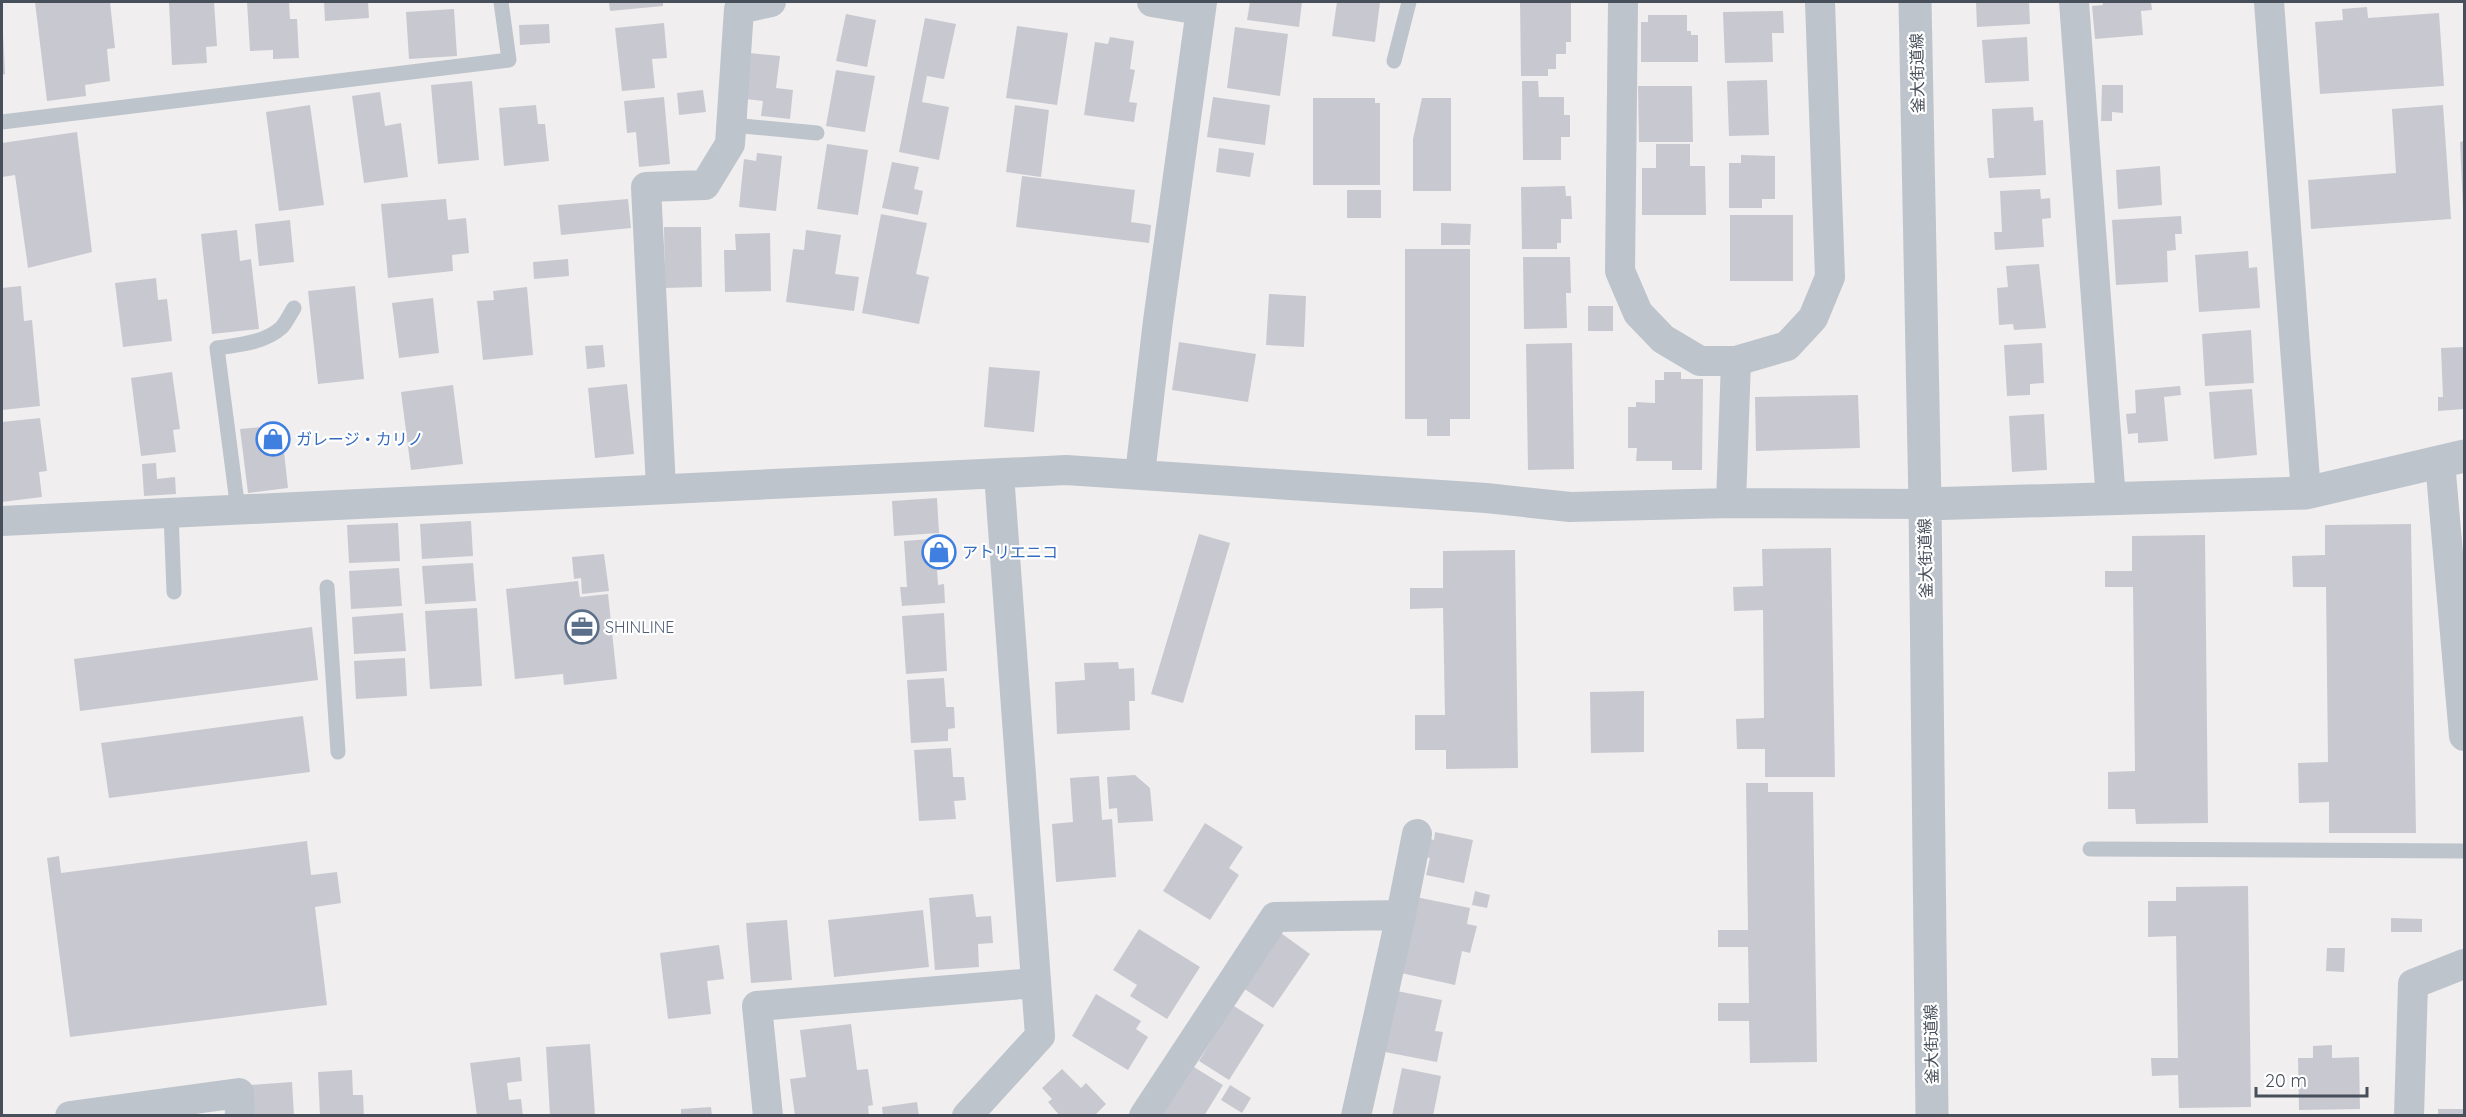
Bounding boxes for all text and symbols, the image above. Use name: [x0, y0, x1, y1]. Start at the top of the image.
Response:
street label: 釜大街道線: [1906, 33, 1928, 113]
shop icon: ガレージ・カリノ: [255, 421, 291, 457]
place label: ガレージ・カリノ: [296, 429, 424, 449]
street label: 釜大街道線: [1914, 518, 1936, 598]
shop icon: アトリエニコ: [921, 534, 957, 570]
place label: アトリエニコ: [962, 542, 1058, 562]
office icon: SHINLINE: [564, 609, 600, 645]
place label: SHINLINE: [605, 617, 674, 637]
street label: 釜大街道線: [1920, 1004, 1942, 1084]
scale bar: [2256, 1060, 2367, 1098]
text: 20 m: [2265, 1069, 2307, 1092]

